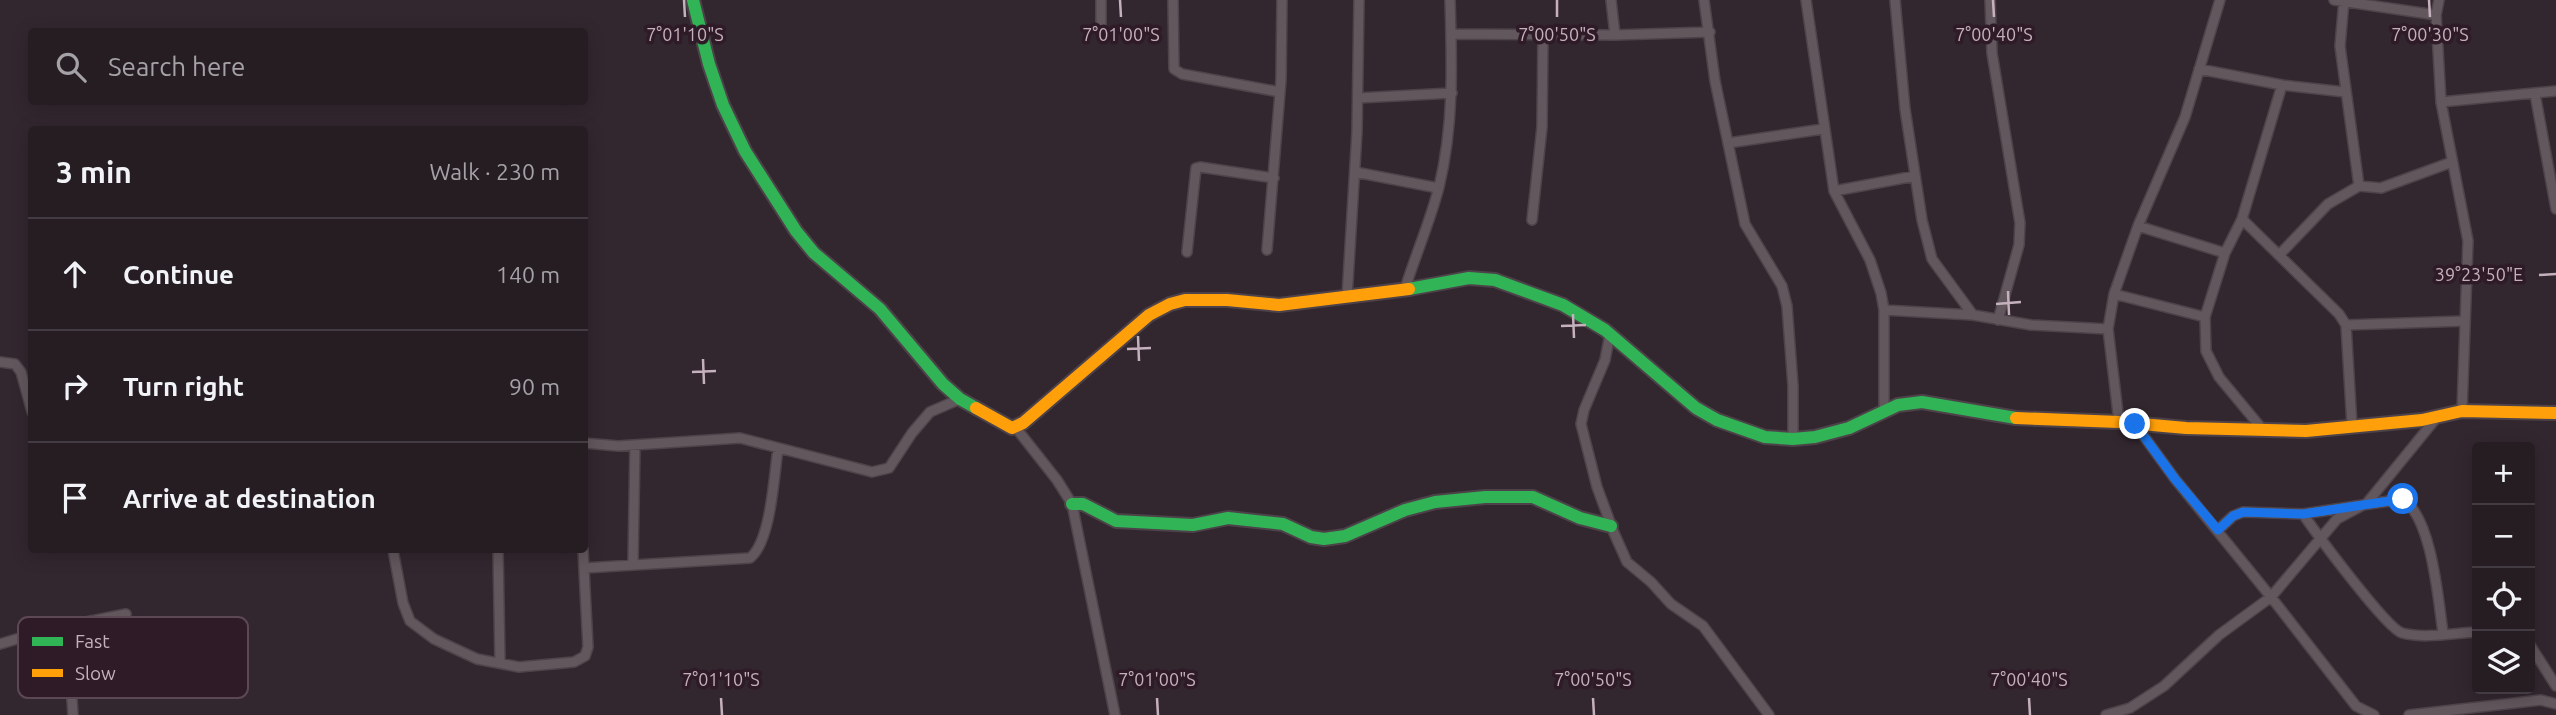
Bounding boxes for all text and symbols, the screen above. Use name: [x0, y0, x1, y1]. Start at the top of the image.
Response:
text: 7°01'10"S: [646, 24, 724, 44]
text: 7°01'00"S: [1082, 24, 1160, 44]
text: 7°00'50"S: [1518, 24, 1596, 44]
text: 7°00'40"S: [1955, 24, 2033, 44]
text: 7°00'30"S: [2391, 24, 2469, 44]
search box: [28, 28, 588, 105]
icon: search: [52, 48, 90, 86]
text: Search here: [108, 52, 245, 81]
text: 3 min: [56, 155, 132, 189]
text: Walk · 230 m: [429, 159, 560, 184]
icon: ahead: [56, 255, 94, 293]
text: Continue: [123, 260, 234, 289]
text: 140 m: [496, 262, 560, 287]
text: 39°23'50"E: [2435, 264, 2523, 284]
icon: right: [56, 367, 94, 405]
text: Turn right: [123, 372, 244, 401]
text: 90 m: [509, 374, 560, 399]
route end: [2119, 408, 2150, 439]
map controls: [2472, 442, 2535, 694]
button: +: [2472, 442, 2535, 505]
icon: arrive: [56, 479, 94, 517]
route start: [2387, 483, 2418, 514]
text: Arrive at destination: [123, 484, 376, 513]
button: −: [2472, 505, 2535, 568]
button: locate: [2472, 568, 2535, 631]
legend: [18, 617, 248, 698]
text: Fast: [75, 630, 110, 652]
button: layers: [2472, 631, 2535, 694]
text: Slow: [75, 662, 116, 684]
text: 7°01'10"S: [682, 669, 760, 689]
text: 7°01'00"S: [1118, 669, 1196, 689]
text: 7°00'50"S: [1554, 669, 1632, 689]
text: 7°00'40"S: [1990, 669, 2068, 689]

